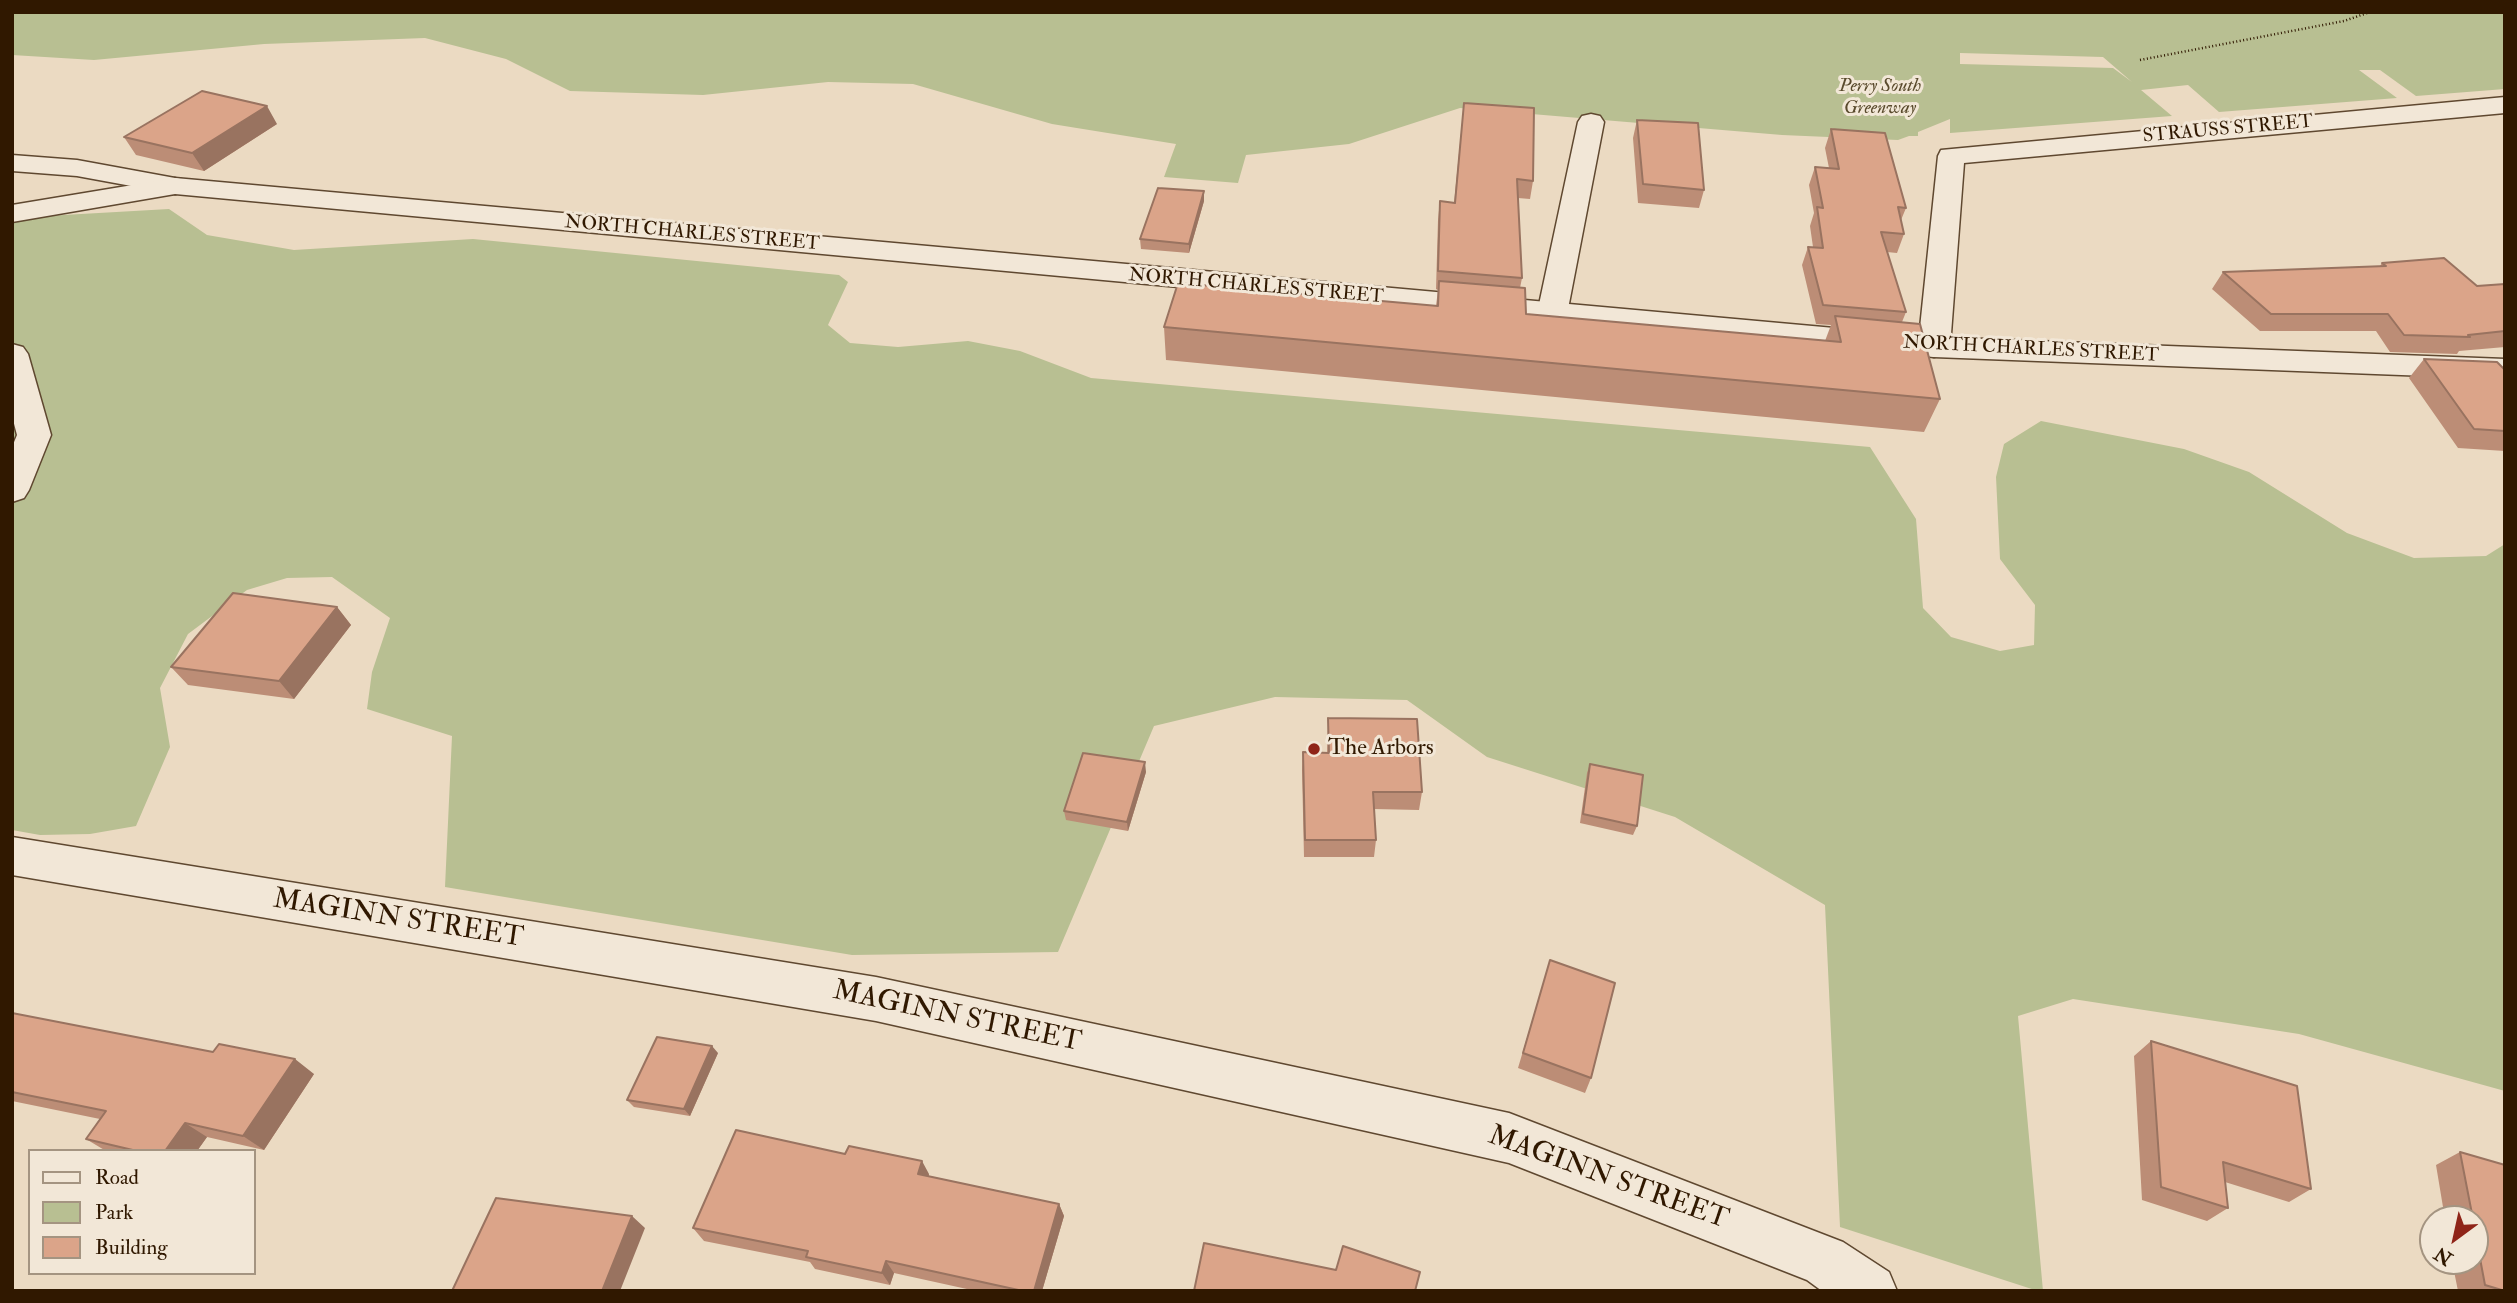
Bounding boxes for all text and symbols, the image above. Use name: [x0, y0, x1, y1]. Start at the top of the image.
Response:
park label: Perry South Greenway: [1839, 76, 1921, 120]
street label: STRAUSS STREET: [2142, 111, 2314, 149]
street label: NORTH CHARLES STREET: [564, 211, 820, 257]
street label: NORTH CHARLES STREET: [1128, 264, 1384, 310]
street label: NORTH CHARLES STREET: [1903, 332, 2159, 368]
place label: The Arbors: [1328, 735, 1434, 763]
marker: The Arbors: [1306, 741, 1322, 757]
street label: MAGINN STREET: [270, 884, 526, 956]
street label: MAGINN STREET: [830, 975, 1084, 1061]
street label: MAGINN STREET: [1483, 1120, 1733, 1238]
legend: [28, 1149, 256, 1275]
text: Road: [95, 1164, 139, 1191]
text: Park: [95, 1199, 133, 1226]
north arrow: [2419, 1205, 2489, 1275]
text: Building: [95, 1234, 168, 1261]
text: N: [2430, 1241, 2457, 1271]

